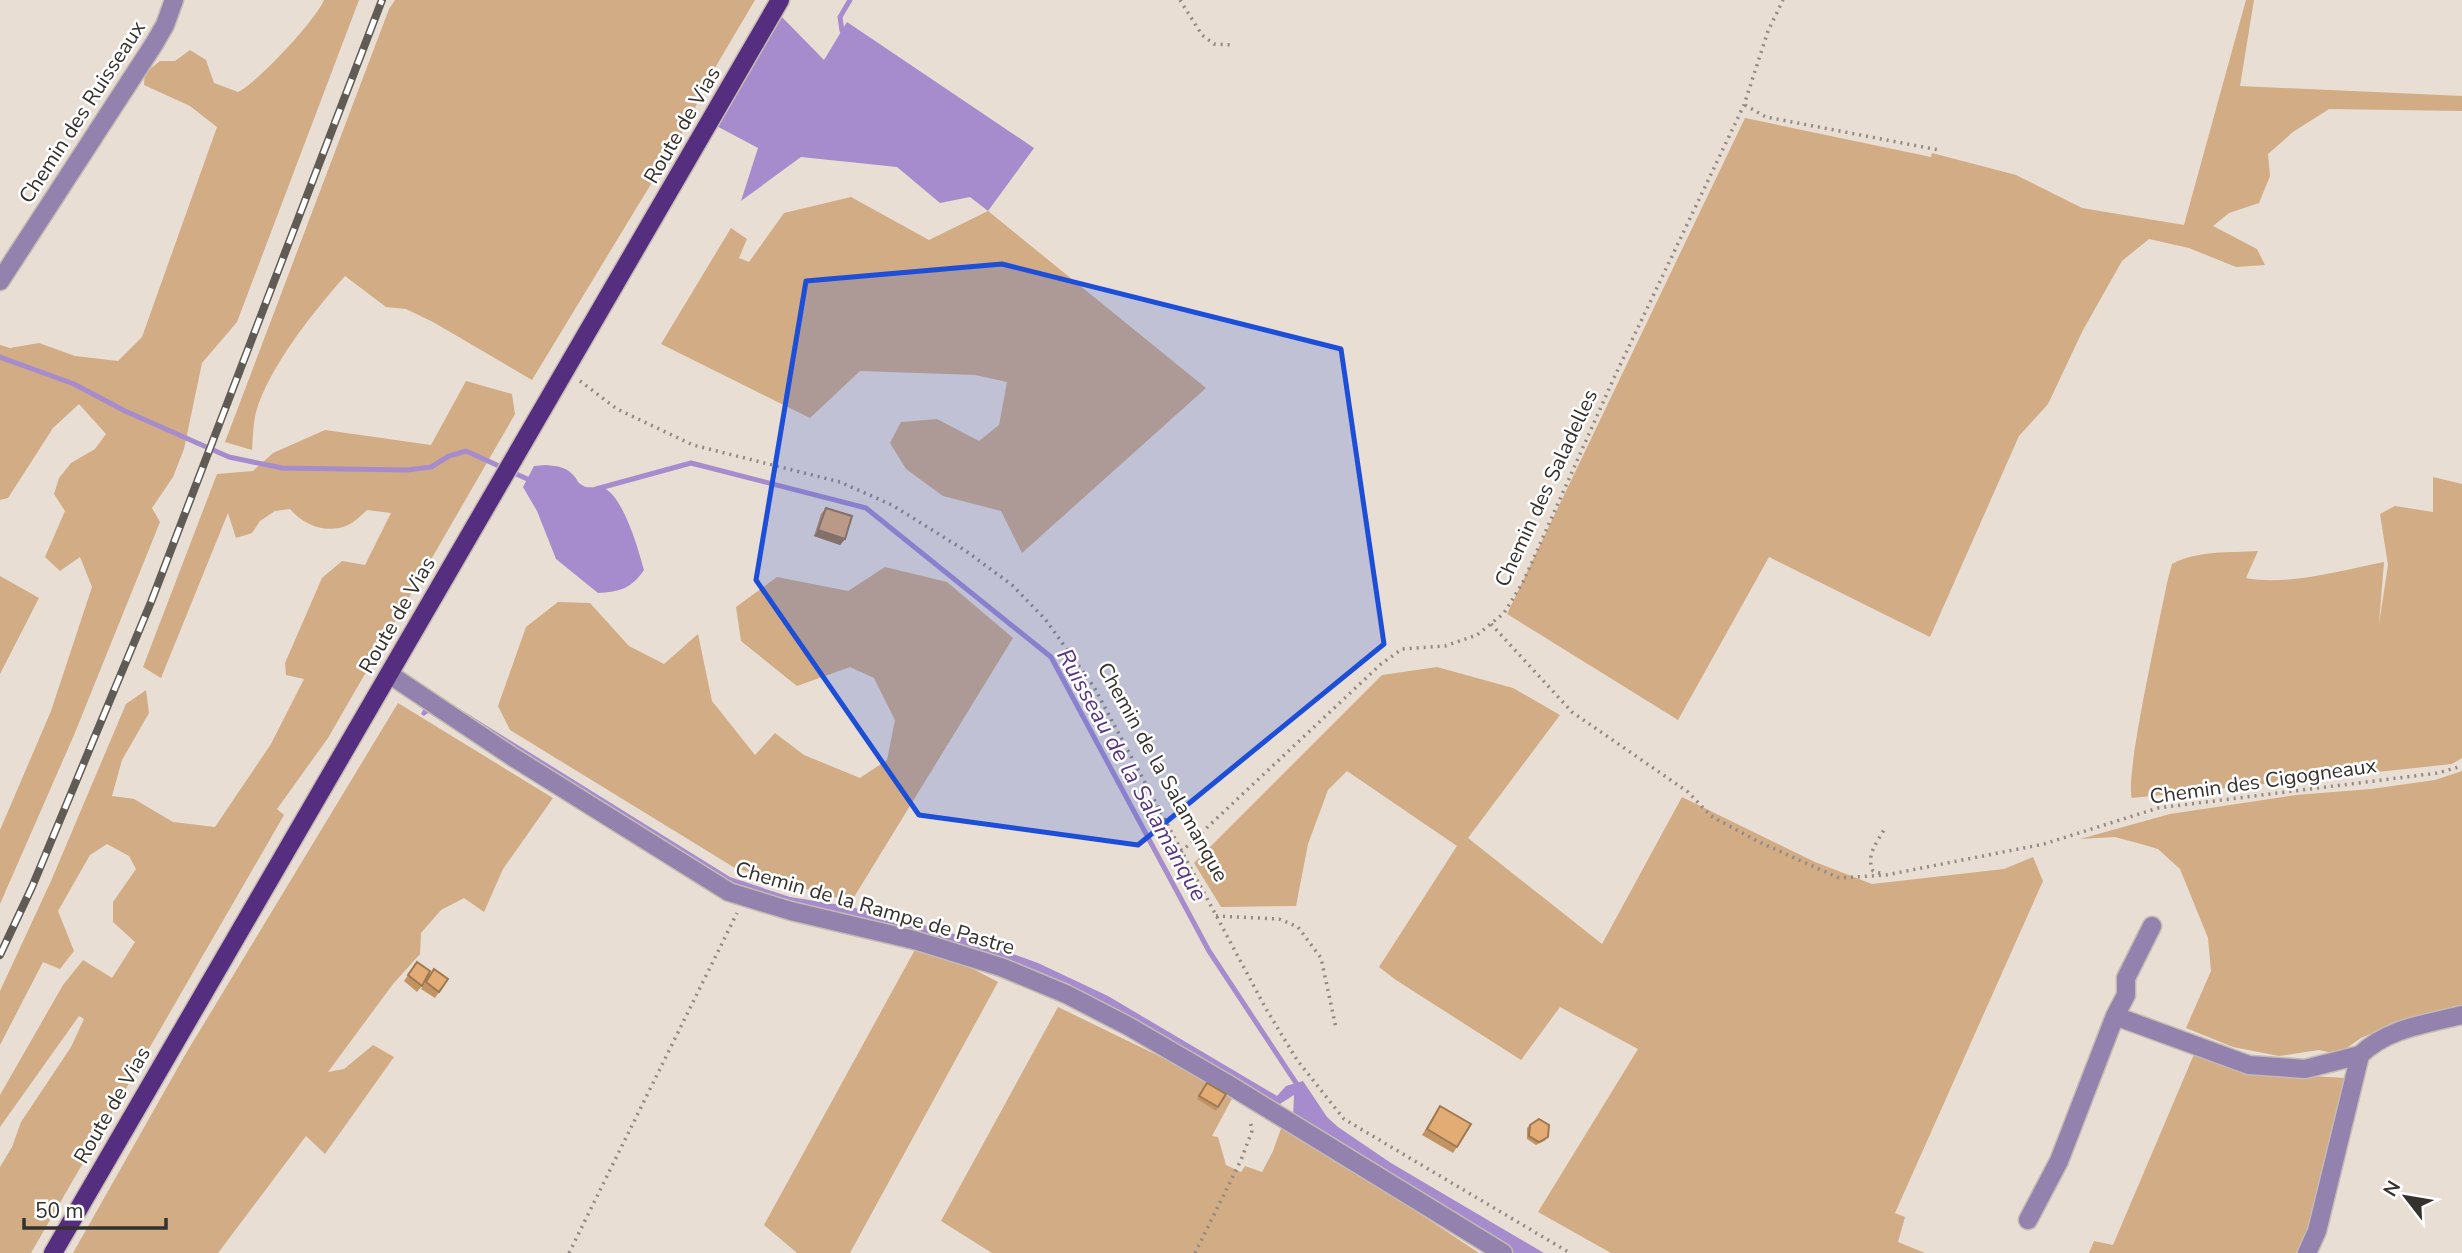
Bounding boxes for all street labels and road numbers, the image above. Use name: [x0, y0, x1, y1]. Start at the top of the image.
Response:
street label: Chemin des Ruisseaux: [12, 15, 152, 209]
street label: Route de Vias: [637, 62, 727, 188]
street label: Chemin des Saladelles: [1488, 385, 1604, 591]
street label: Route de Vias: [352, 552, 442, 678]
street label: Chemin de la Salamanque: [1091, 657, 1235, 887]
street label: Chemin des Cigogneaux: [2148, 751, 2378, 811]
street label: Chemin de la Rampe de Pastre: [732, 855, 1018, 961]
street label: Route de Vias: [67, 1042, 157, 1168]

